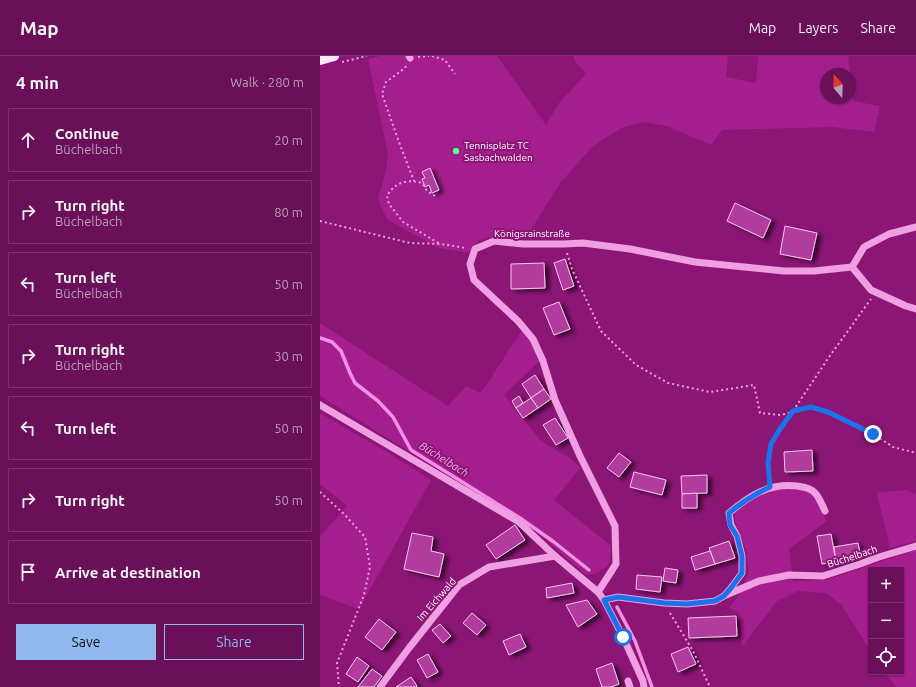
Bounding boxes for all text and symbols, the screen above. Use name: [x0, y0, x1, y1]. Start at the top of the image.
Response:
text: Map: [20, 17, 59, 39]
text: Map: [749, 20, 776, 36]
text: Layers: [798, 20, 838, 36]
text: Share: [860, 20, 896, 36]
north arrow: [820, 68, 856, 104]
text: 4 min: [16, 73, 59, 92]
text: Walk · 280 m: [230, 75, 304, 89]
text: Continue: [55, 125, 119, 142]
icon: ahead: [17, 129, 39, 151]
text: 20 m: [274, 133, 303, 147]
place label: Tennisplatz TC Sasbachwalden: [464, 140, 533, 163]
text: Büchelbach: [55, 142, 122, 156]
marker: Tennisplatz TC Sasbachwalden: [451, 146, 461, 156]
text: Turn right: [55, 197, 125, 214]
icon: right: [17, 201, 39, 223]
text: 80 m: [274, 205, 303, 219]
text: Büchelbach: [55, 214, 122, 228]
street label: Königsrainstraße: [494, 228, 570, 239]
text: Turn left: [55, 269, 116, 286]
icon: left: [17, 273, 39, 295]
text: 50 m: [274, 277, 303, 291]
text: Büchelbach: [55, 286, 122, 300]
text: Turn right: [55, 341, 125, 358]
icon: right: [17, 345, 39, 367]
text: 30 m: [274, 349, 303, 363]
text: Büchelbach: [55, 358, 122, 372]
icon: left: [17, 417, 39, 439]
text: Turn left: [55, 420, 116, 437]
text: 50 m: [274, 421, 303, 435]
route end: [864, 425, 882, 443]
water label: Büchelbach: [417, 439, 471, 479]
icon: right: [17, 489, 39, 511]
text: Turn right: [55, 492, 125, 509]
text: 50 m: [274, 493, 303, 507]
street label: Büchelbach: [826, 543, 879, 570]
icon: arrive: [17, 561, 39, 583]
text: Arrive at destination: [55, 564, 201, 581]
map controls: [868, 567, 904, 675]
button: +: [868, 567, 904, 603]
street label: Im Eichwald: [415, 576, 458, 623]
button: −: [868, 603, 904, 639]
button: Save: [16, 624, 156, 660]
button: Share: [164, 624, 304, 660]
route start: [614, 628, 632, 646]
button: locate: [868, 639, 904, 675]

